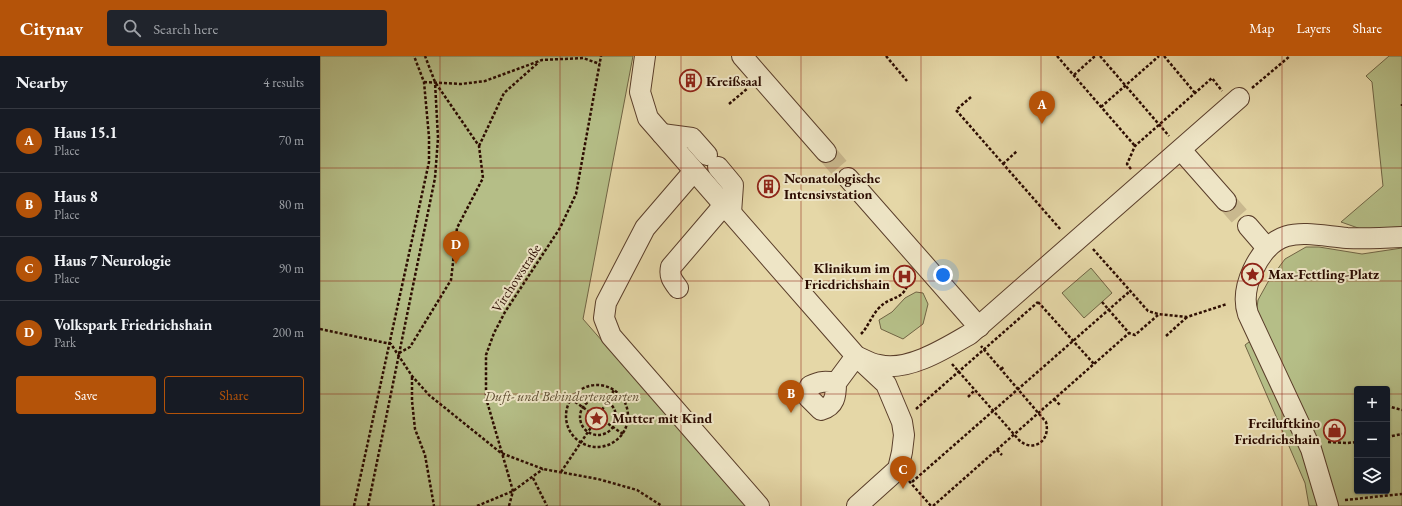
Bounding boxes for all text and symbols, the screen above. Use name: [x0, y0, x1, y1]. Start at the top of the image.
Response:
search box: [107, 10, 387, 46]
text: Citynav: [20, 16, 83, 41]
icon: search: [121, 17, 143, 39]
text: Search here: [153, 19, 218, 38]
text: Map: [1249, 19, 1274, 37]
text: Layers: [1296, 19, 1331, 37]
text: Share: [1353, 19, 1382, 37]
building icon: Kreißsaal: [678, 68, 704, 94]
text: Nearby: [16, 71, 68, 93]
place label: Kreißsaal: [706, 72, 762, 90]
text: 4 results: [263, 74, 304, 91]
pin: A: [1029, 91, 1055, 124]
text: Haus 15.1: [54, 123, 117, 142]
text: A: [24, 132, 34, 149]
text: 70 m: [279, 132, 304, 149]
text: Place: [54, 142, 80, 159]
place label: Neonatologische Intensivstation: [784, 169, 880, 203]
building icon: Neonatologische Intensivstation: [755, 173, 781, 199]
text: Haus 8: [54, 187, 98, 206]
text: B: [25, 196, 33, 213]
text: 80 m: [279, 196, 304, 213]
text: Place: [54, 206, 80, 223]
pin: D: [443, 231, 469, 264]
street label: Virchowstraße: [487, 240, 545, 316]
text: Haus 7 Neurologie: [54, 251, 171, 270]
place label: Klinikum im Friedrichshain: [805, 259, 891, 293]
text: C: [24, 260, 34, 277]
text: 90 m: [279, 260, 304, 277]
place icon: Max-Fettling-Platz: [1239, 261, 1265, 287]
hospital icon: Klinikum im Friedrichshain: [892, 263, 918, 289]
your location: [933, 265, 953, 285]
place label: Max-Fettling-Platz: [1268, 265, 1379, 283]
text: Place: [54, 270, 80, 287]
text: Volkspark Friedrichshain: [54, 315, 212, 334]
text: D: [24, 324, 34, 341]
text: 200 m: [273, 324, 304, 341]
text: Park: [54, 334, 76, 351]
button: Save: [16, 376, 156, 414]
button: Share: [164, 376, 304, 414]
pin: B: [778, 380, 804, 413]
map controls: [1354, 386, 1390, 494]
button: +: [1354, 386, 1390, 422]
park label: Duft- und Behindertengarten: [484, 387, 639, 405]
place icon: Mutter mit Kind: [584, 405, 610, 431]
place label: Mutter mit Kind: [612, 409, 712, 427]
place label: Freiluftkino Friedrichshain: [1235, 414, 1320, 448]
shop icon: Freiluftkino Friedrichshain: [1322, 418, 1348, 444]
button: −: [1354, 422, 1390, 458]
pin: C: [890, 456, 916, 489]
button: layers: [1354, 458, 1390, 494]

